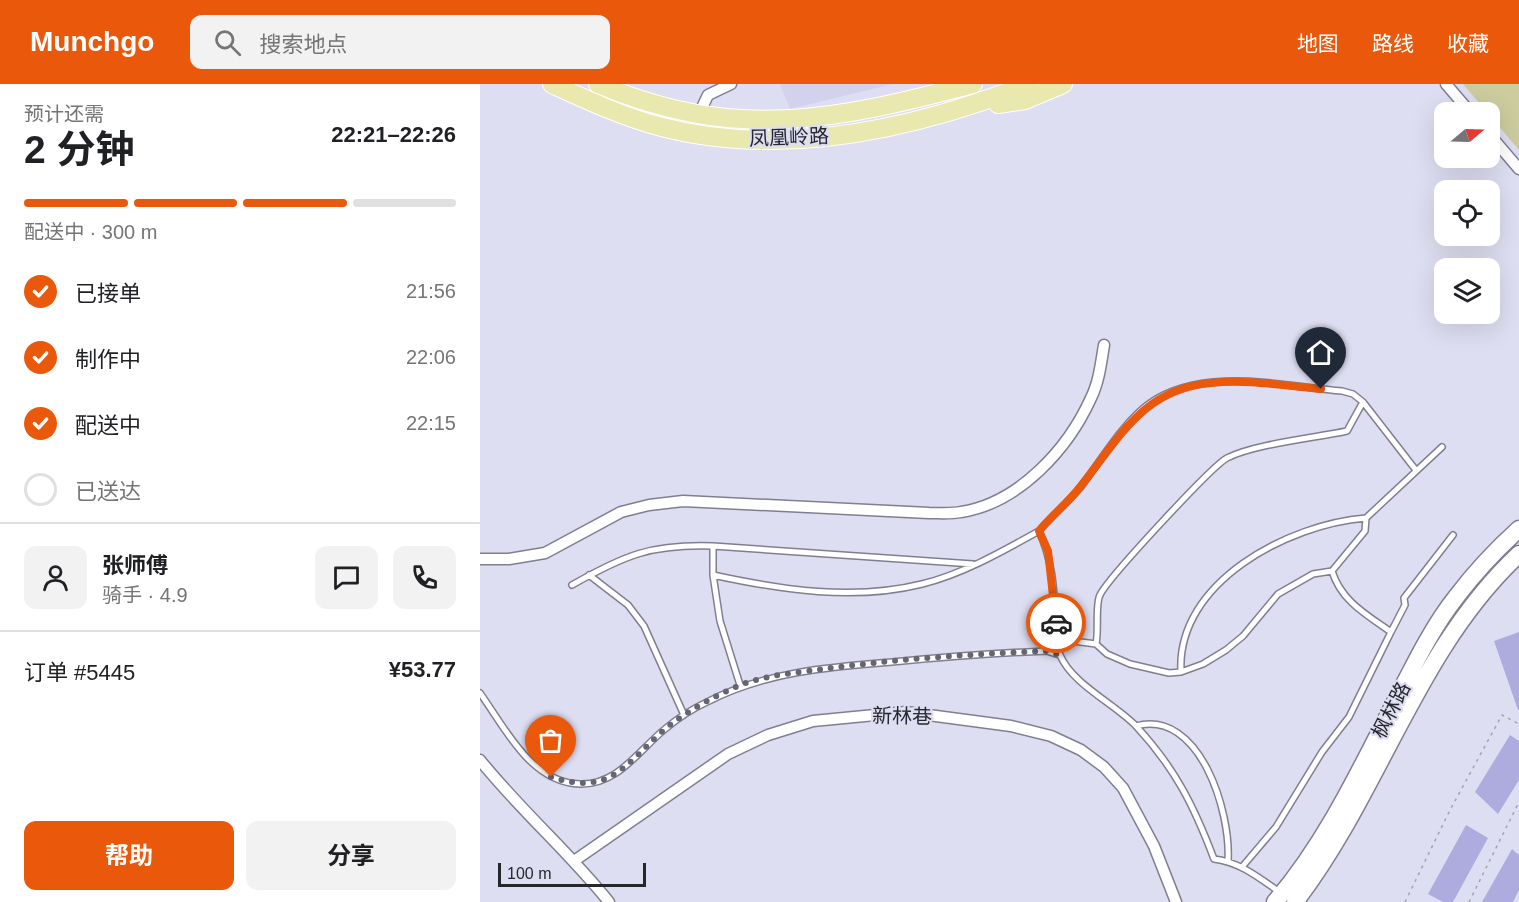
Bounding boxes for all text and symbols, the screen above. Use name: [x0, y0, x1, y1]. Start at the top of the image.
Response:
search box: [190, 15, 610, 69]
text: Munchgo: [30, 26, 154, 57]
icon: search: [211, 26, 244, 59]
text: 搜索地点: [259, 32, 347, 57]
text: 地图: [1297, 32, 1339, 55]
text: 路线: [1372, 32, 1414, 55]
text: 收藏: [1447, 32, 1489, 55]
north arrow: [1434, 102, 1500, 168]
map controls: [1434, 102, 1500, 324]
text: 预计还需: [24, 103, 104, 125]
text: 22:21–22:26: [331, 122, 456, 147]
street label: 凤凰岭路: [749, 125, 829, 149]
text: 2 分钟: [24, 128, 135, 171]
button: locate: [1434, 180, 1500, 246]
text: 配送中 · 300 m: [24, 221, 157, 243]
button: layers: [1434, 258, 1500, 324]
icon: check: [24, 275, 57, 308]
text: 21:56: [406, 280, 456, 302]
text: 已接单: [75, 281, 141, 306]
pin: [1295, 327, 1346, 389]
icon: home: [1304, 336, 1337, 369]
icon: check: [24, 341, 57, 374]
text: 22:06: [406, 346, 456, 368]
text: 制作中: [75, 347, 141, 372]
icon: check: [24, 407, 57, 440]
text: 22:15: [406, 412, 456, 434]
text: 配送中: [75, 413, 141, 438]
text: 已送达: [75, 479, 141, 504]
button: person: [24, 546, 87, 609]
button: chat: [315, 546, 378, 609]
button: phone: [393, 546, 456, 609]
text: 张师傅: [102, 553, 168, 578]
text: 骑手 · 4.9: [102, 584, 188, 606]
courier: [1026, 593, 1086, 653]
icon: car: [1040, 607, 1073, 640]
text: ¥53.77: [389, 657, 456, 682]
text: 订单 #5445: [24, 660, 135, 685]
street label: 枫林路: [1368, 678, 1414, 742]
street label: 新林巷: [872, 704, 932, 728]
pin: [525, 715, 576, 777]
icon: bag: [534, 724, 567, 757]
button: 帮助: [24, 821, 234, 890]
button: 分享: [246, 821, 456, 890]
scale bar: [498, 860, 646, 888]
text: 100 m: [507, 865, 551, 882]

